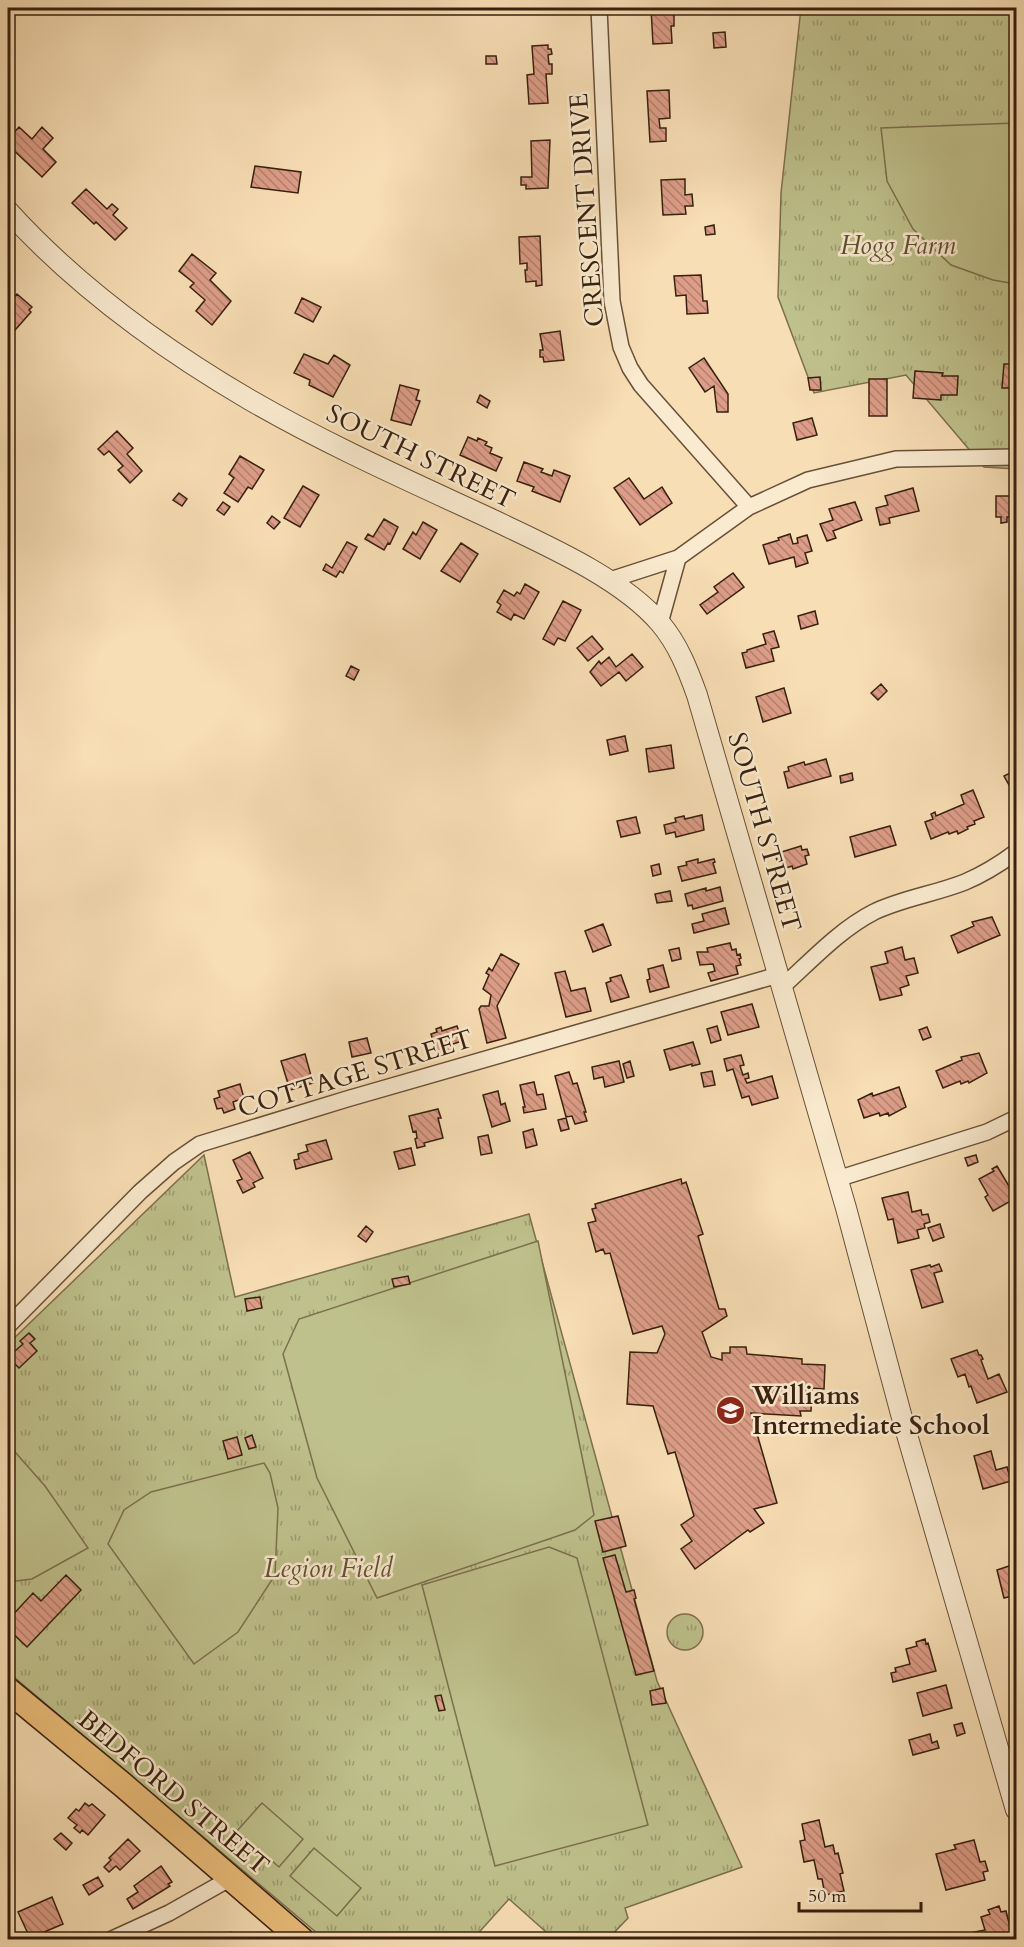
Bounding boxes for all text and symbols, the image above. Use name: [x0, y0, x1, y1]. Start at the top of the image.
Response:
street label: CRESCENT DRIVE: [561, 92, 612, 328]
park label: Hogg Farm: [840, 228, 956, 263]
street label: SOUTH STREET: [321, 396, 521, 517]
street label: SOUTH STREET: [719, 728, 810, 936]
street label: COTTAGE STREET: [233, 1021, 477, 1126]
place label: Williams Intermediate School: [751, 1378, 990, 1443]
school or university icon: Williams Intermediate School: [715, 1394, 747, 1426]
park label: Legion Field: [264, 1551, 394, 1586]
street label: BEDFORD STREET: [71, 1702, 277, 1883]
scale bar: [799, 1875, 920, 1913]
text: 50 m: [808, 1884, 847, 1909]

